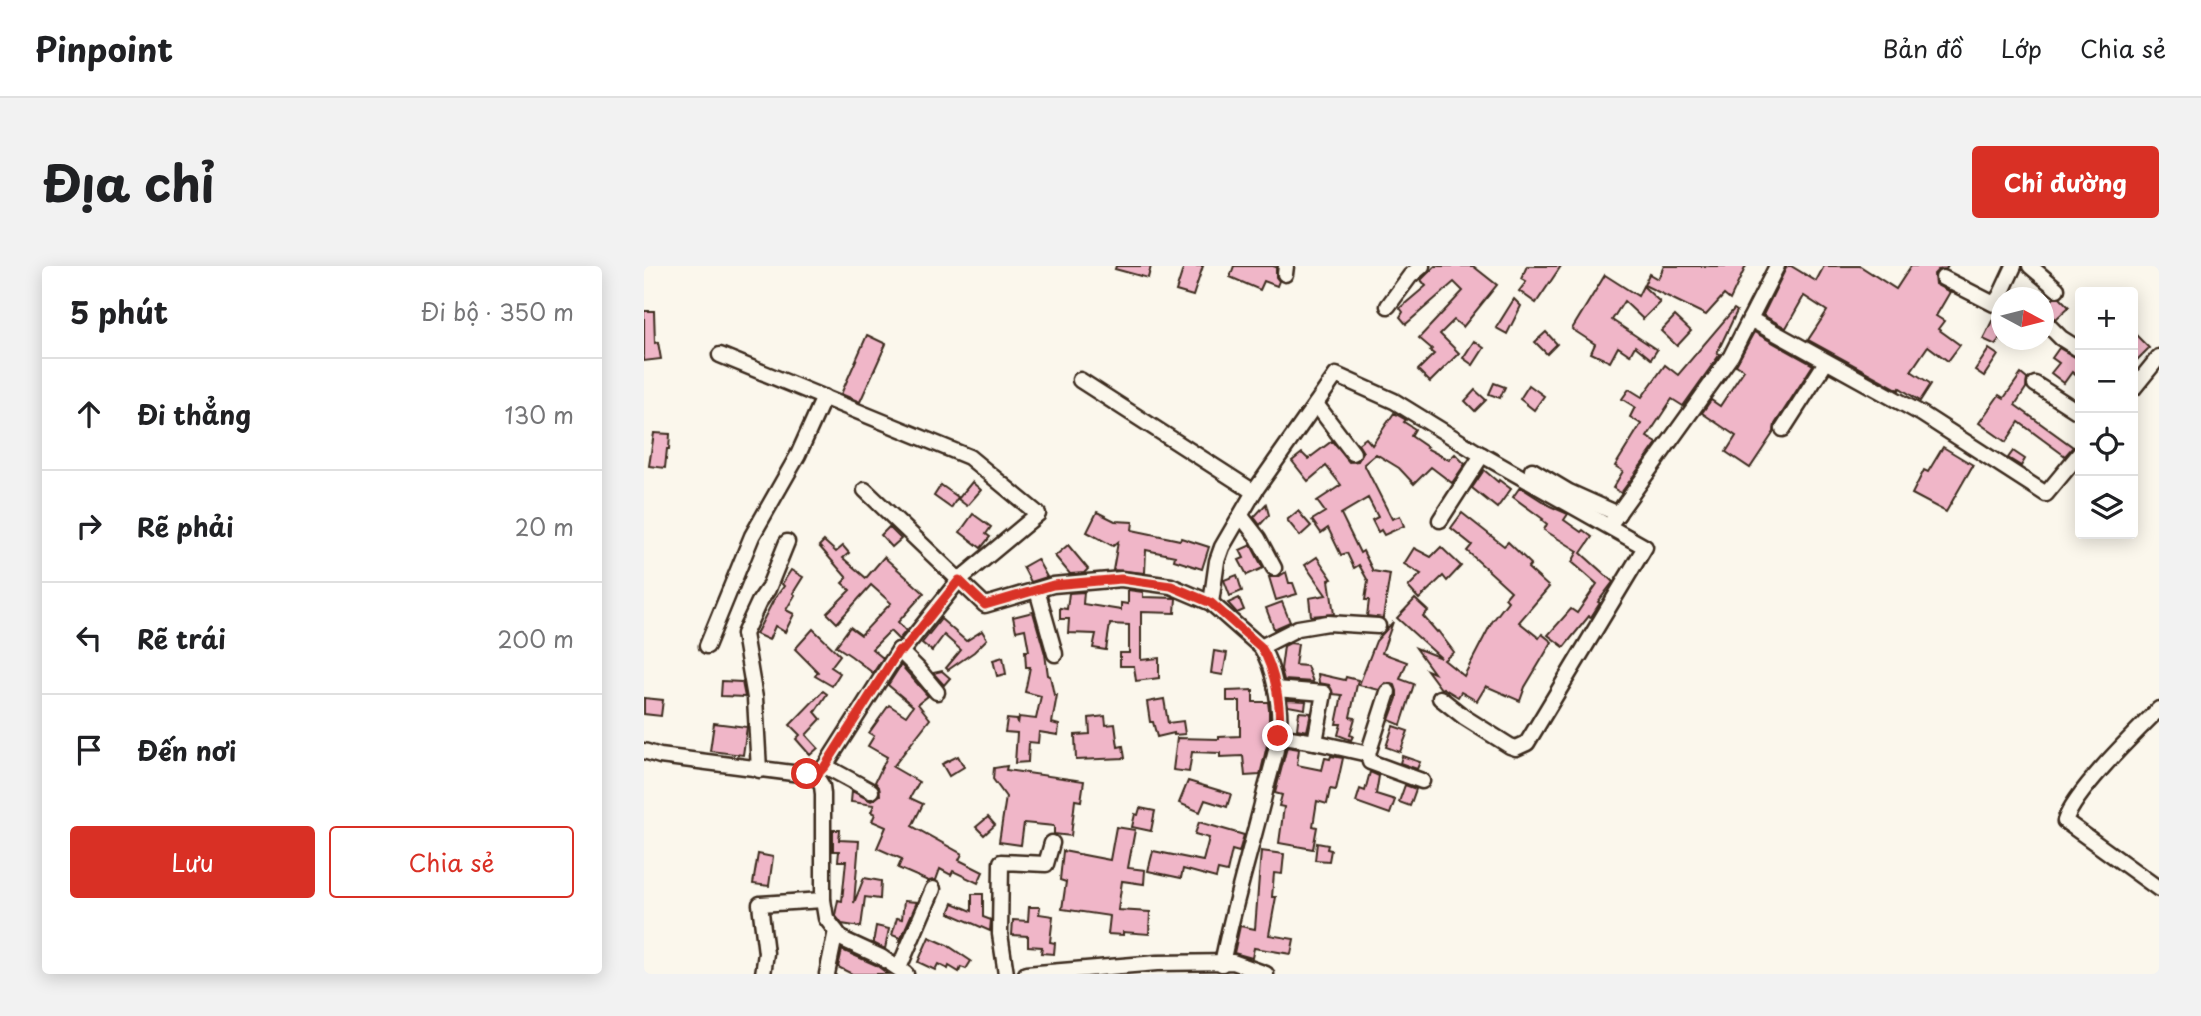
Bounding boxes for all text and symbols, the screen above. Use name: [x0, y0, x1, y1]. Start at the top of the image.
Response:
text: Pinpoint: [35, 23, 173, 73]
text: Bản đồ: [1882, 30, 1963, 66]
text: Lớp: [2001, 30, 2042, 66]
text: Chia sẻ: [2080, 30, 2166, 66]
text: Địa chỉ: [42, 145, 214, 219]
button: Chỉ đường: [1972, 146, 2159, 218]
north arrow: [1991, 287, 2054, 350]
map controls: [2075, 287, 2138, 539]
button: +: [2075, 287, 2138, 350]
text: 5 phút: [70, 289, 168, 334]
text: Đi bộ · 350 m: [421, 294, 574, 329]
button: −: [2075, 350, 2138, 413]
icon: ahead: [70, 395, 108, 433]
text: Đi thẳng: [137, 395, 251, 434]
text: 130 m: [504, 397, 574, 432]
button: locate: [2075, 413, 2138, 476]
button: layers: [2075, 476, 2138, 539]
icon: right: [70, 507, 108, 545]
text: Rẽ phải: [137, 507, 234, 546]
text: 20 m: [515, 509, 574, 544]
icon: left: [70, 619, 108, 657]
text: Rẽ trái: [137, 619, 226, 658]
text: 200 m: [497, 621, 574, 656]
route end: [1262, 720, 1293, 751]
icon: arrive: [70, 731, 108, 769]
text: Đến nơi: [137, 731, 236, 770]
route start: [791, 758, 822, 789]
button: Lưu: [70, 826, 315, 898]
button: Chia sẻ: [329, 826, 574, 898]

